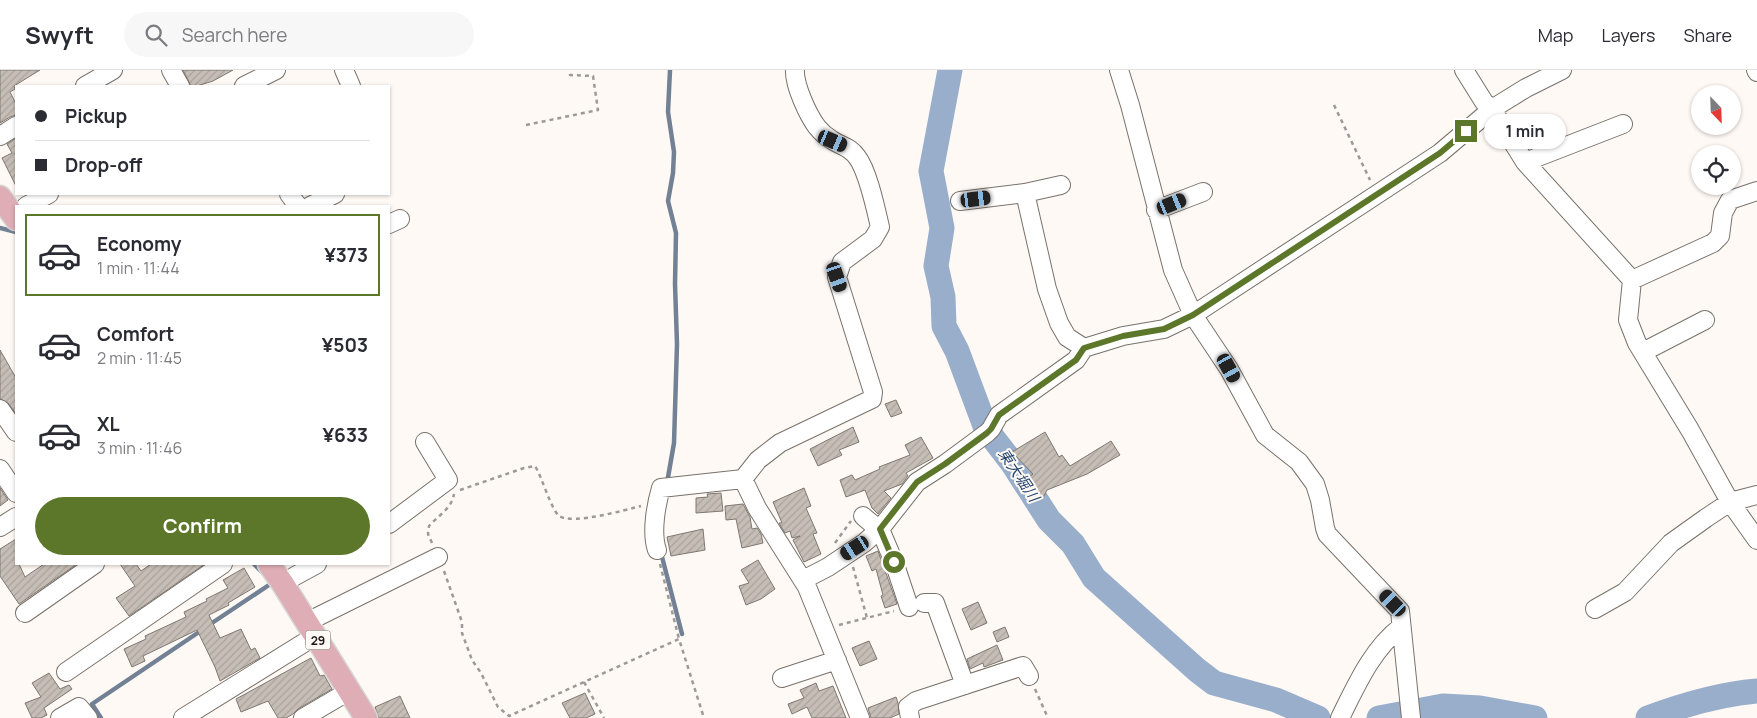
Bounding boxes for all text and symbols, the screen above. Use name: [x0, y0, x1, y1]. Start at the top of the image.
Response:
search box: [124, 12, 474, 57]
text: Swyft: [25, 18, 94, 51]
icon: search: [142, 21, 170, 49]
text: Search here: [182, 22, 287, 48]
text: Map: [1538, 23, 1573, 47]
text: Layers: [1601, 23, 1655, 47]
text: Share: [1683, 23, 1732, 47]
north arrow: [1691, 85, 1741, 135]
map controls: [1691, 85, 1741, 195]
text: Pickup: [65, 103, 127, 129]
callout: 1 min: [1484, 114, 1566, 148]
route end: [1455, 120, 1477, 142]
text: 1 min: [1505, 120, 1545, 142]
car: [816, 128, 849, 154]
button: locate: [1691, 145, 1741, 195]
text: Drop-off: [65, 152, 142, 178]
car: [960, 190, 991, 208]
car: [1155, 191, 1188, 217]
text: Economy: [97, 231, 181, 257]
icon: car: [37, 233, 82, 278]
text: ¥373: [324, 242, 368, 268]
text: 1 min · 11:44: [97, 257, 180, 279]
car: [825, 260, 848, 294]
text: Comfort: [97, 321, 174, 347]
icon: car: [37, 323, 82, 368]
text: ¥503: [322, 332, 368, 358]
text: 2 min · 11:45: [97, 347, 182, 369]
car: [1215, 351, 1242, 385]
text: XL: [97, 411, 120, 437]
icon: car: [37, 413, 82, 458]
text: ¥633: [322, 422, 368, 448]
text: 3 min · 11:46: [97, 437, 183, 459]
water label: 東大堀川: [994, 444, 1046, 507]
button: Confirm: [35, 497, 370, 555]
car: [838, 534, 871, 562]
route start: [883, 551, 905, 573]
car: [1377, 587, 1408, 619]
road number: 29: [306, 630, 330, 650]

